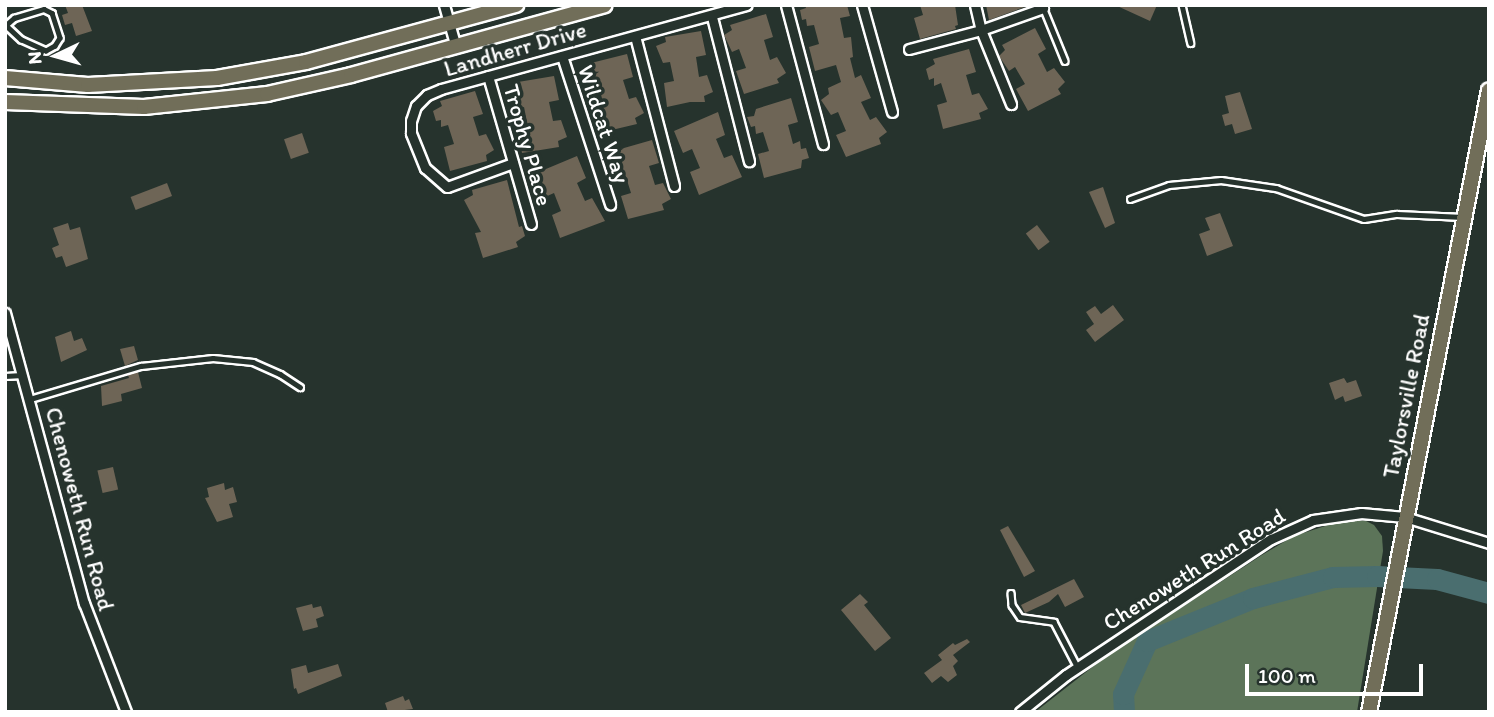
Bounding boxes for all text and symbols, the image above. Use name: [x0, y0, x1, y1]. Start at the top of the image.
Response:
street label: Landherr Drive: [441, 15, 589, 83]
north arrow: [21, 21, 91, 91]
text: N: [23, 50, 47, 65]
street label: Wildcat Way: [572, 62, 636, 186]
street label: Trophy Place: [498, 81, 558, 209]
street label: Taylorsville Road: [1377, 312, 1435, 480]
street label: Chenoweth Run Road: [40, 405, 120, 613]
street label: Chenoweth Run Road: [1098, 502, 1290, 636]
scale bar: [1249, 650, 1428, 694]
text: 100 m: [1258, 663, 1316, 688]

